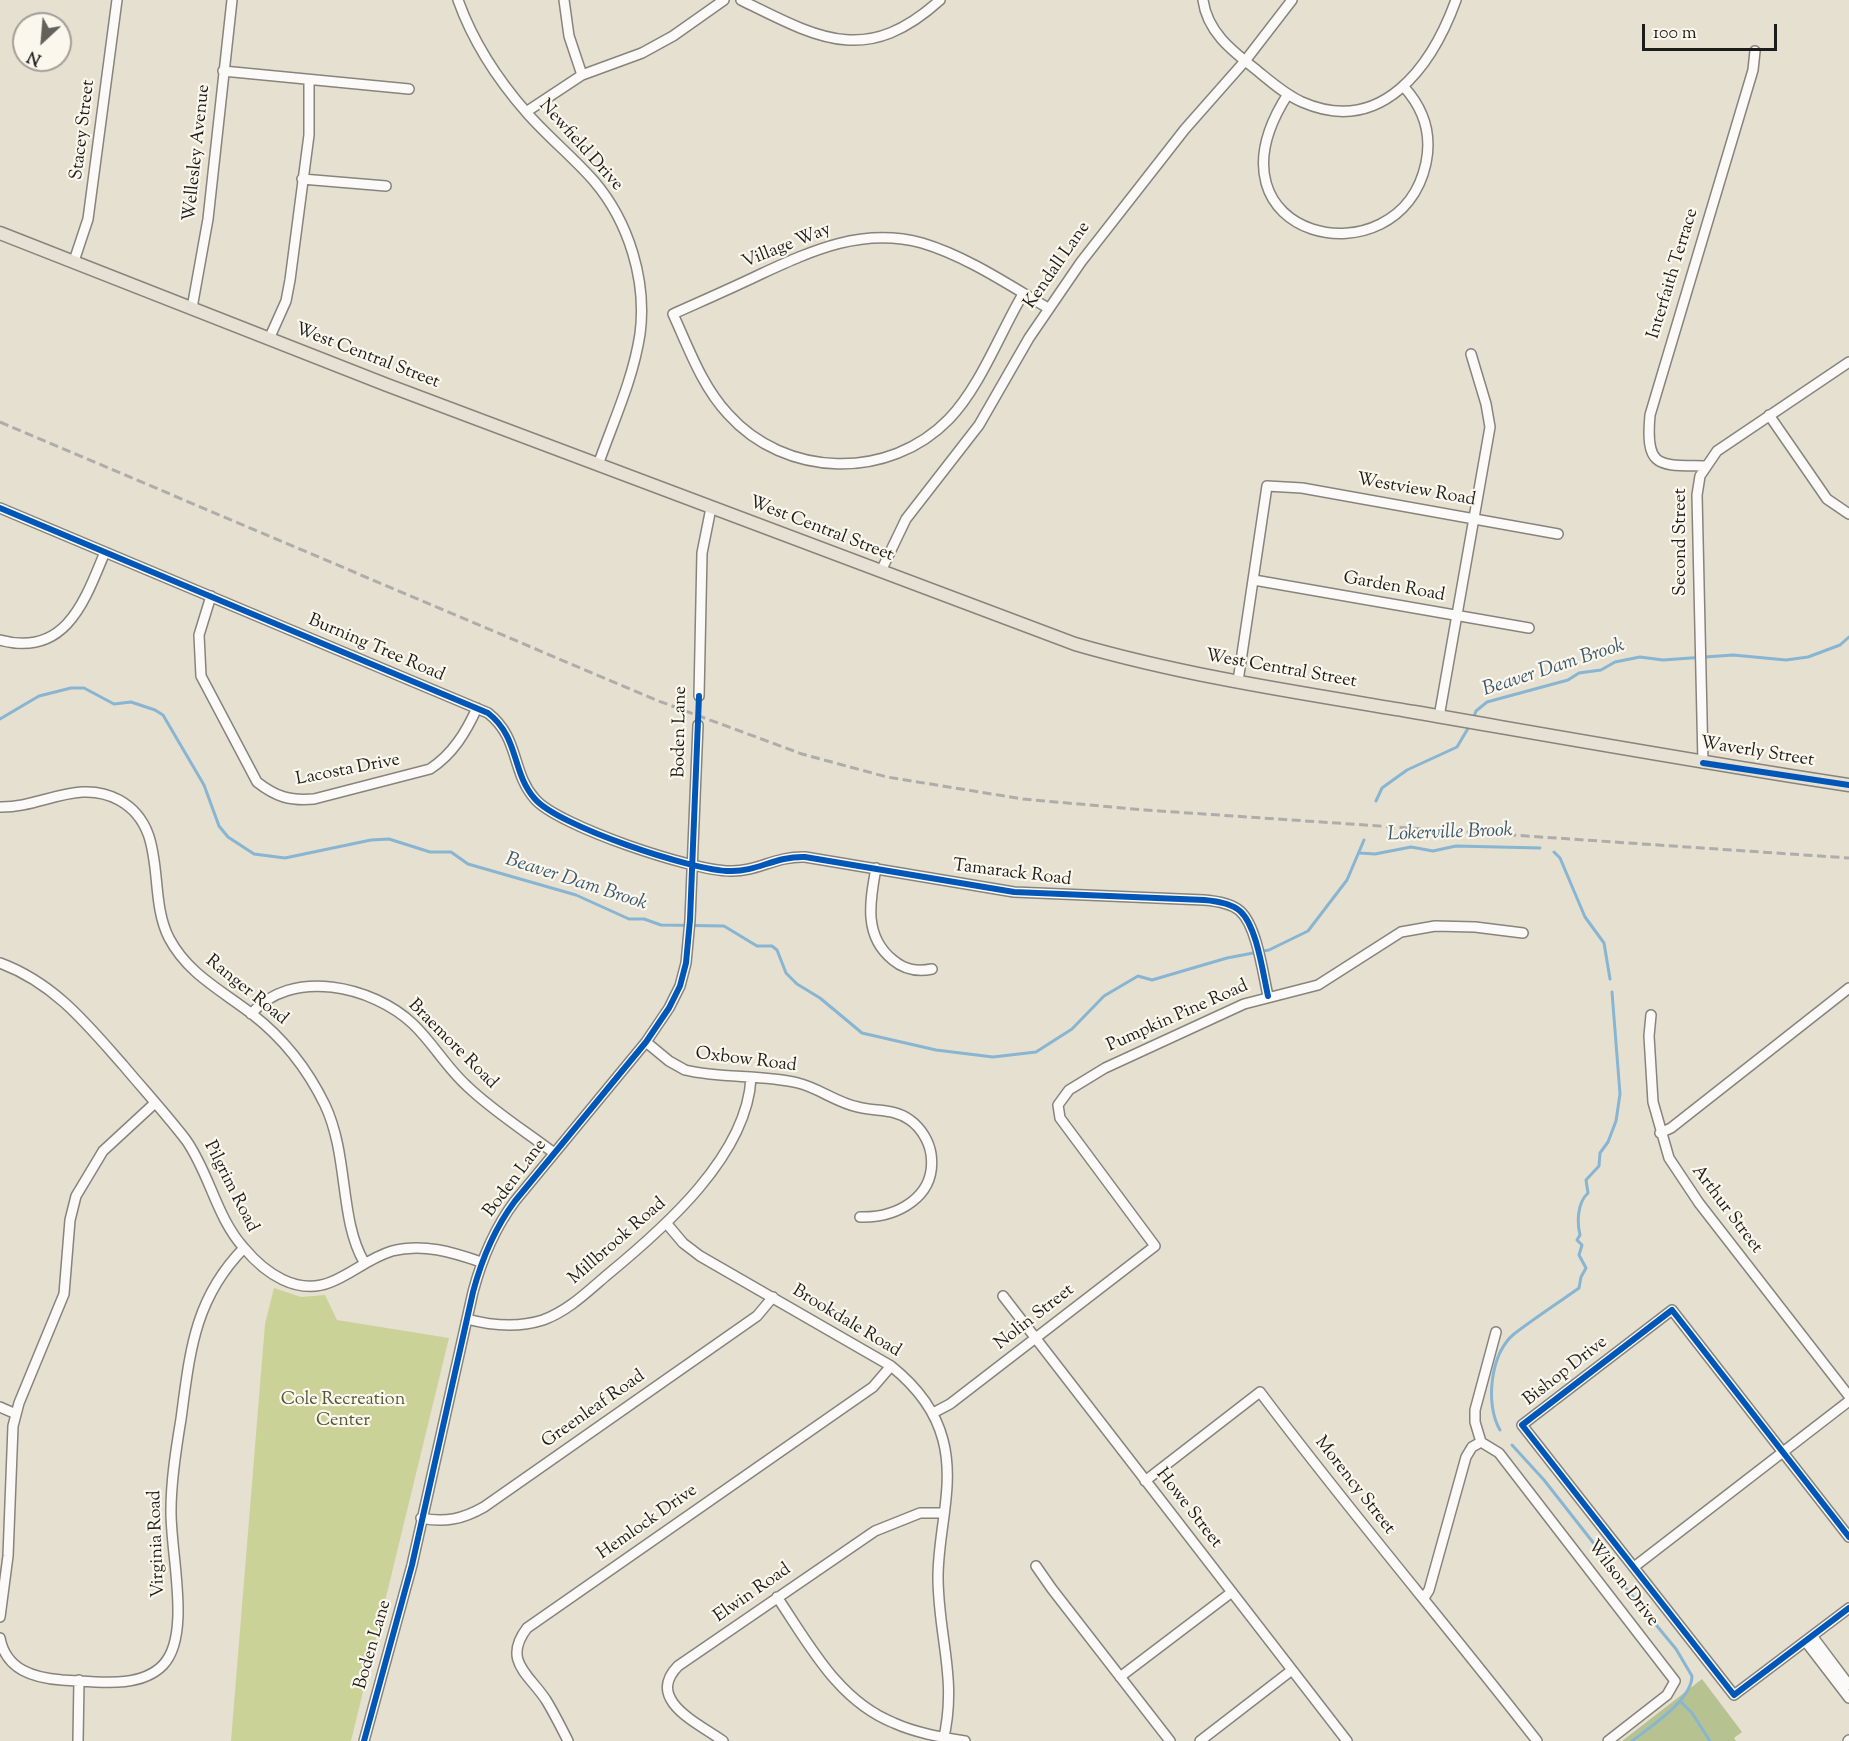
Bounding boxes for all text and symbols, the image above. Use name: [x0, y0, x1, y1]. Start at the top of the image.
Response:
north arrow: [12, 12, 72, 72]
scale bar: [1645, 12, 1780, 50]
text: 100 m: [1653, 21, 1697, 47]
text: N: [24, 44, 46, 70]
street label: Stacey Street: [67, 79, 101, 181]
street label: Wellesley Avenue: [180, 83, 216, 223]
street label: Newfield Drive: [533, 96, 627, 196]
street label: Interfaith Terrace: [1644, 206, 1704, 342]
street label: Kendall Lane: [1020, 218, 1096, 314]
street label: Village Way: [740, 219, 834, 275]
street label: West Central Street: [292, 319, 442, 395]
street label: Westview Road: [1355, 470, 1477, 512]
street label: Second Street: [1671, 488, 1693, 596]
street label: West Central Street: [746, 492, 896, 568]
street label: Garden Road: [1341, 568, 1447, 608]
street label: Burning Tree Road: [305, 611, 447, 687]
water label: Beaver Dam Brook: [1480, 635, 1628, 703]
street label: West Central Street: [1204, 646, 1358, 694]
street label: Boden Lane: [669, 686, 693, 778]
street label: Waverly Street: [1698, 733, 1816, 773]
street label: Lacosta Drive: [294, 750, 402, 792]
water label: Lokerville Brook: [1387, 820, 1513, 848]
water label: Beaver Dam Brook: [502, 849, 650, 917]
street label: Tamarack Road: [952, 856, 1072, 892]
street label: Ranger Road: [200, 951, 292, 1031]
street label: Pumpkin Pine Road: [1104, 976, 1252, 1058]
street label: Braemore Road: [402, 995, 502, 1095]
street label: Oxbow Road: [694, 1044, 798, 1078]
street label: Boden Lane: [480, 1136, 552, 1222]
street label: Pilgrim Road: [198, 1138, 262, 1236]
street label: Arthur Street: [1686, 1162, 1766, 1258]
street label: Millbrook Road: [565, 1194, 671, 1290]
street label: Nolin Street: [991, 1280, 1079, 1356]
street label: Brookdale Road: [788, 1281, 904, 1363]
street label: Bishop Drive: [1520, 1332, 1612, 1412]
street label: Greenleaf Road: [538, 1366, 650, 1454]
park label: Cole Recreation Center: [281, 1390, 405, 1432]
street label: Morency Street: [1309, 1433, 1399, 1539]
street label: Howe Street: [1150, 1465, 1226, 1553]
street label: Hemlock Drive: [594, 1481, 702, 1565]
street label: Virginia Road: [145, 1490, 171, 1598]
street label: Wilson Drive: [1582, 1536, 1662, 1632]
street label: Elwin Road: [710, 1560, 796, 1628]
street label: Boden Lane: [351, 1598, 397, 1692]

